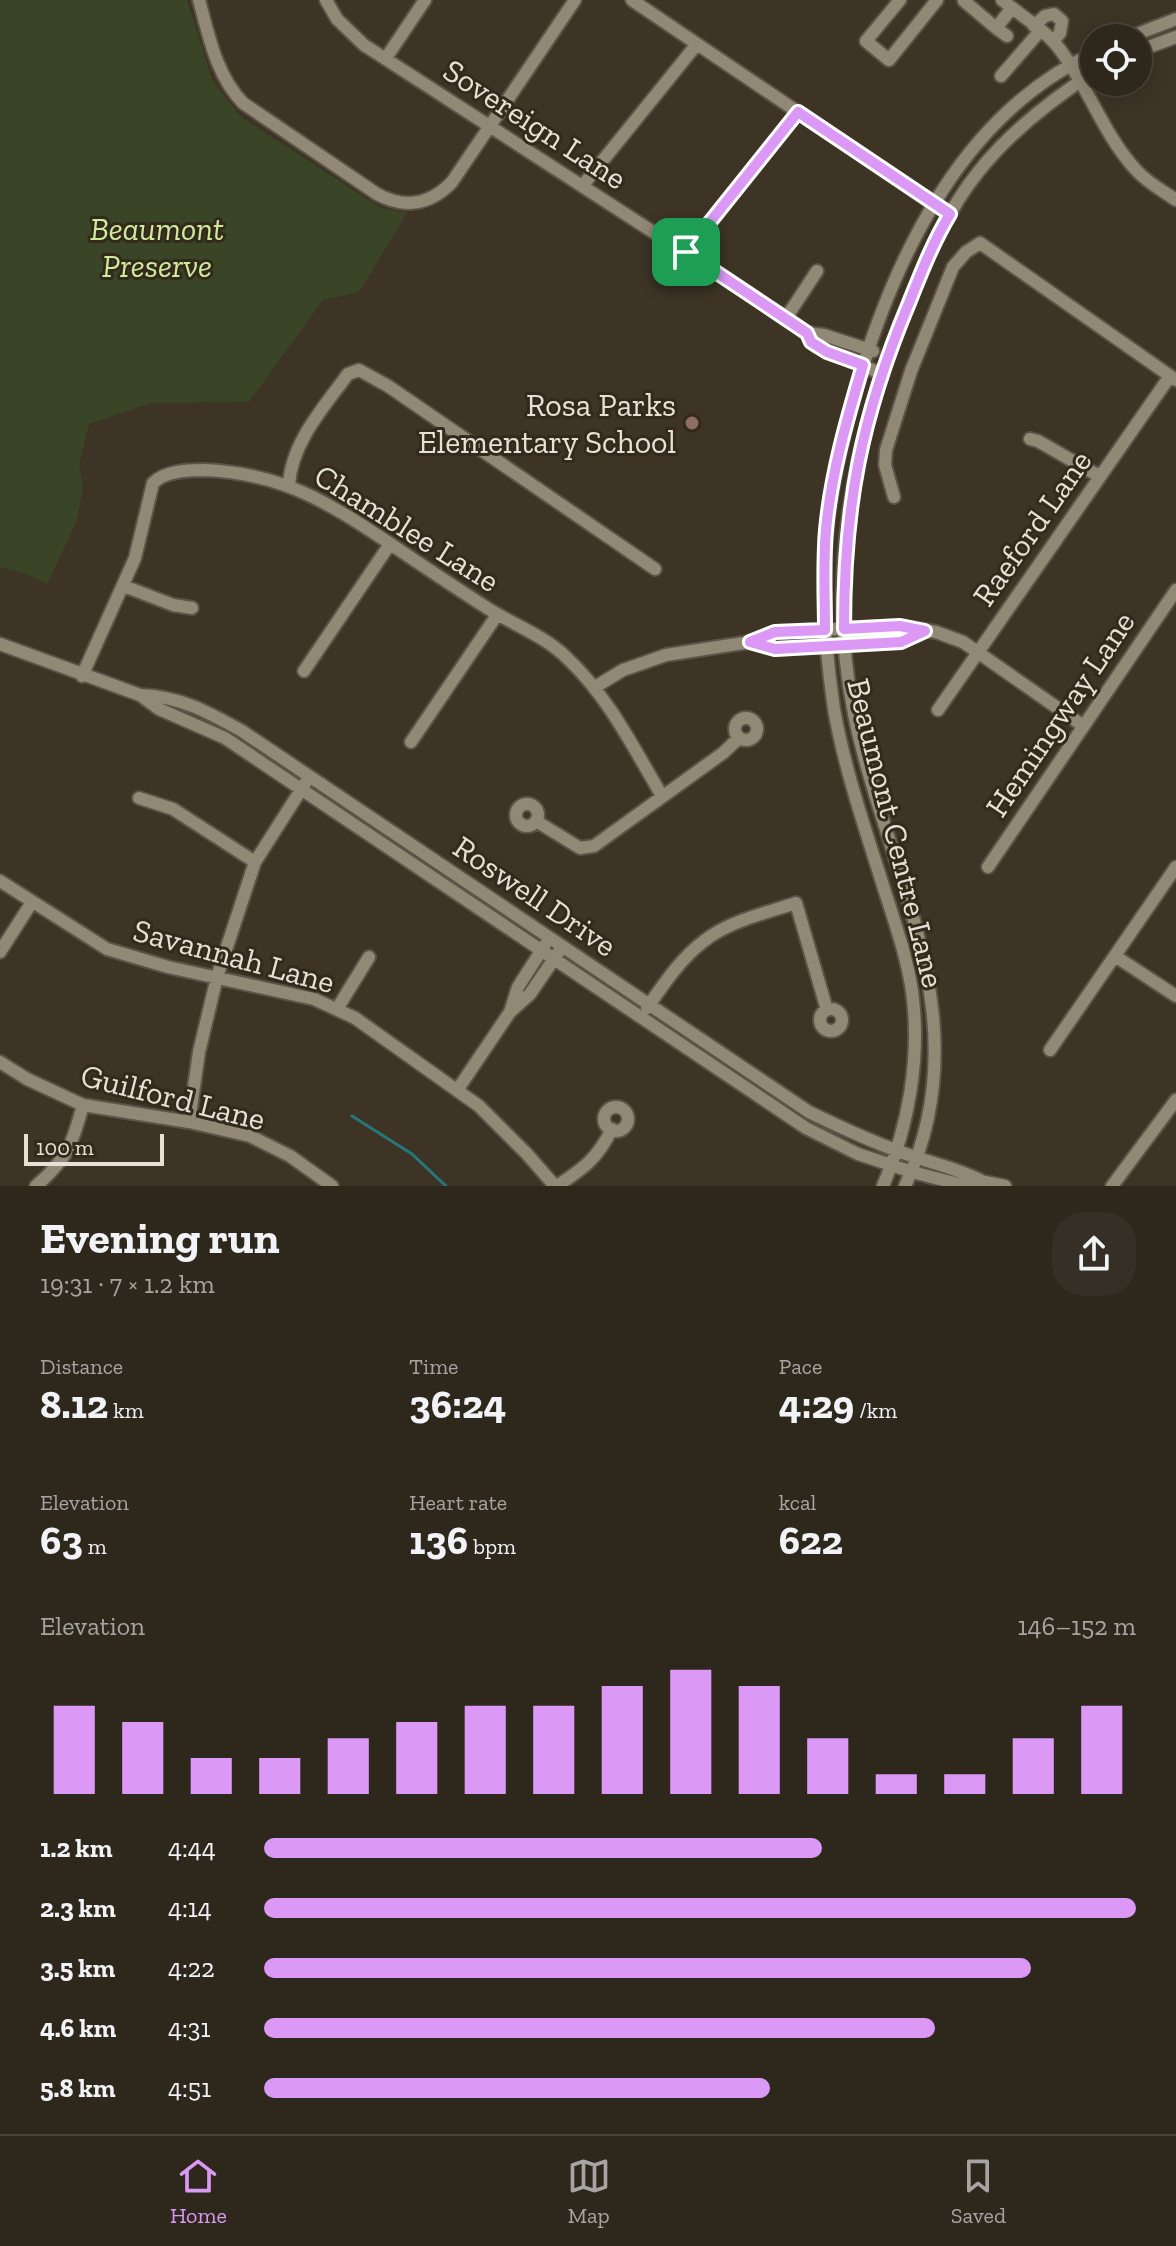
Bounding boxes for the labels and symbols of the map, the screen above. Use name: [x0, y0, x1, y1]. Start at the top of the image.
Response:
street label: Sovereign Lane: [436, 51, 634, 197]
park label: Beaumont Preserve: [90, 210, 224, 285]
pin: [652, 218, 720, 286]
place label: Rosa Parks Elementary School: [418, 386, 676, 461]
marker: Rosa Parks Elementary School: [683, 414, 701, 432]
street label: Raeford Lane: [964, 443, 1100, 613]
street label: Chamblee Lane: [308, 456, 506, 600]
street label: Hemingway Lane: [977, 604, 1143, 824]
street label: Beaumont Centre Lane: [839, 675, 953, 991]
street label: Roswell Drive: [446, 828, 624, 964]
street label: Savannah Lane: [129, 911, 339, 1001]
street label: Guilford Lane: [77, 1056, 269, 1138]
scale bar: [24, 1130, 164, 1166]

